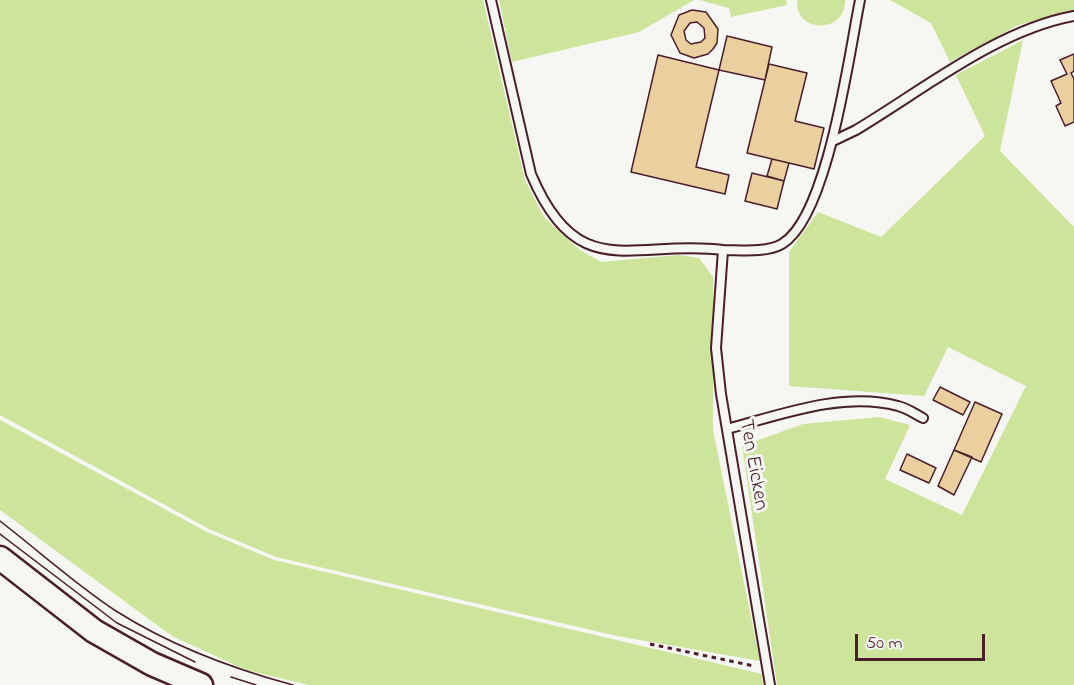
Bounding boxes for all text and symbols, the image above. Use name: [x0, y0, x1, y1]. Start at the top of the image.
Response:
street label: Ten Eicken: [732, 418, 772, 512]
scale bar: [858, 622, 988, 660]
text: 50 m: [866, 631, 903, 657]

